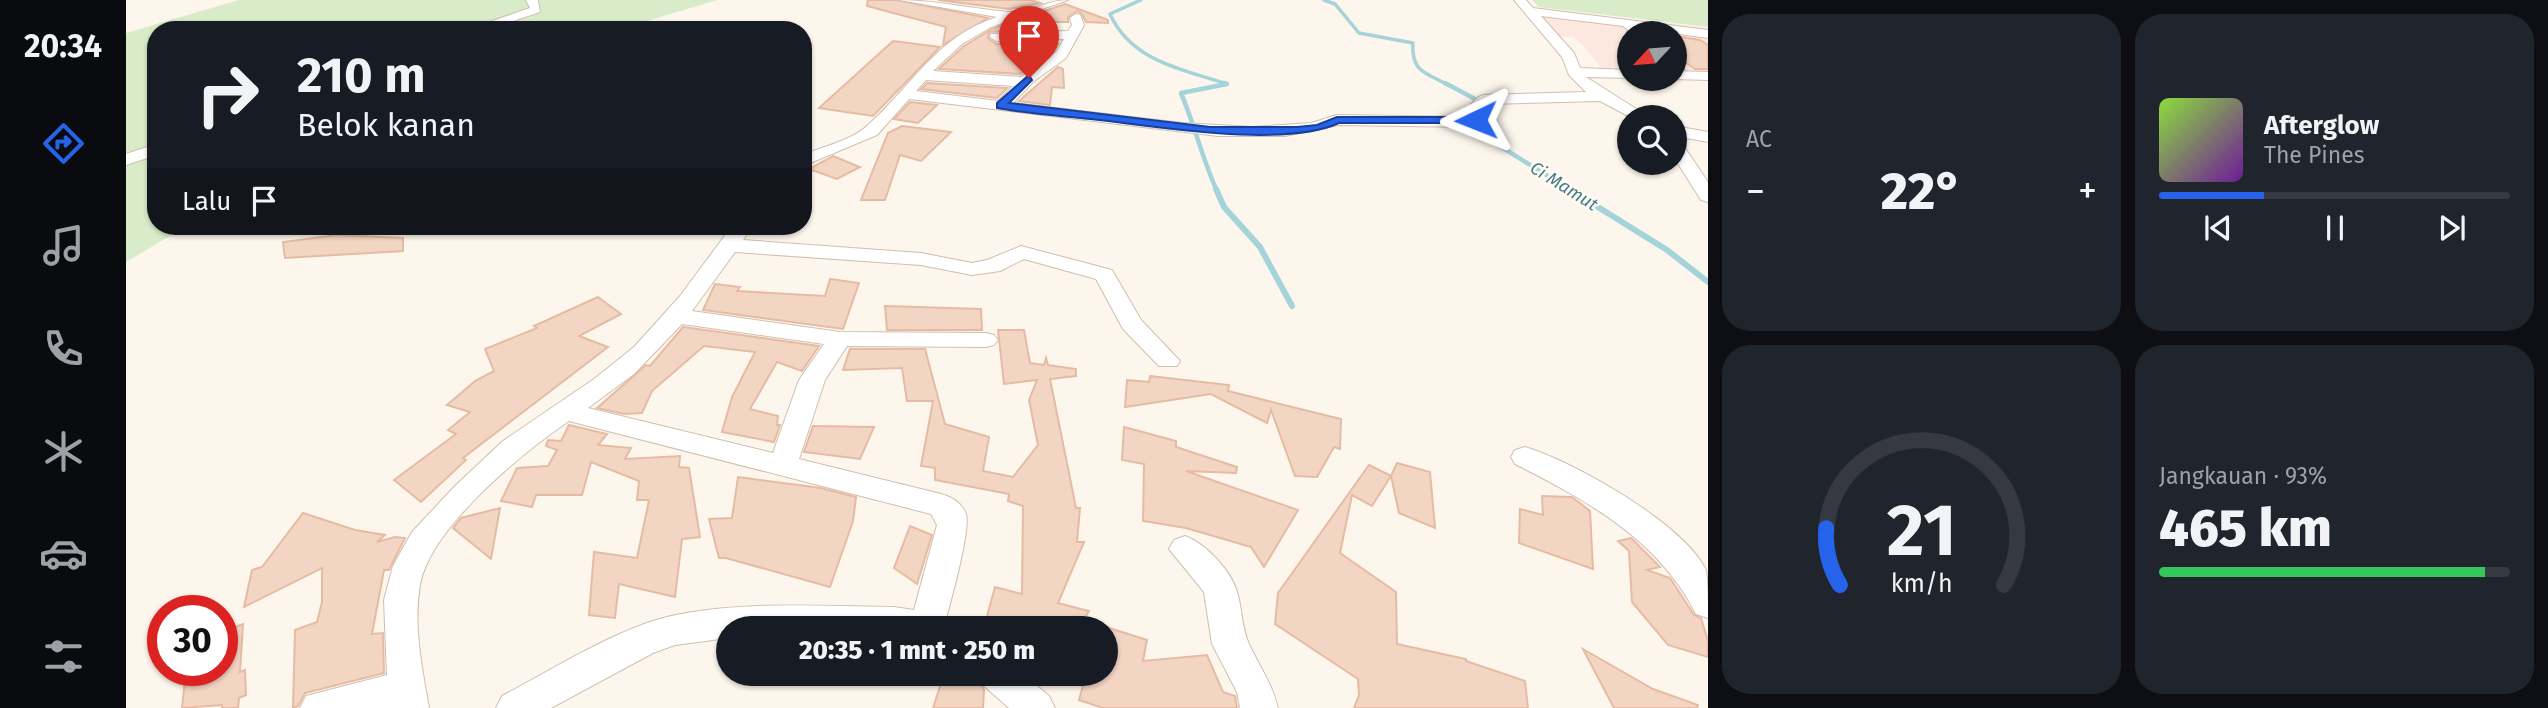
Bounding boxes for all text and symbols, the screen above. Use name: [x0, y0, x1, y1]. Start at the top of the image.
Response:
pin: [999, 6, 1059, 78]
icon: arrive: [1010, 17, 1048, 55]
north arrow: [1617, 21, 1687, 91]
map controls: [1617, 21, 1687, 175]
text: 20:34: [24, 27, 102, 65]
text: 210 m: [297, 46, 426, 105]
icon: right: [182, 49, 273, 140]
position arrow: [1439, 83, 1513, 157]
button: search: [1617, 105, 1687, 175]
text: Belok kanan: [297, 106, 475, 144]
text: Afterglow: [2264, 110, 2379, 141]
icon: directions: [39, 119, 88, 168]
text: AC: [1746, 125, 1772, 153]
text: The Pines: [2264, 141, 2365, 169]
water label: Ci Mamut: [1526, 157, 1602, 216]
text: 22°: [1881, 160, 1962, 223]
text: −: [1746, 168, 1765, 214]
text: +: [2078, 168, 2097, 214]
icon: arrive: [245, 182, 283, 220]
text: Lalu: [182, 186, 231, 217]
icon: previous: [2199, 209, 2237, 247]
icon: pause: [2316, 209, 2354, 247]
icon: next: [2433, 209, 2471, 247]
icon: music: [39, 221, 88, 270]
icon: phone: [39, 324, 88, 373]
icon: climate: [39, 427, 88, 476]
text: Jangkauan · 93%: [2159, 462, 2327, 490]
text: 21: [1887, 488, 1956, 575]
text: 465 km: [2159, 497, 2332, 560]
icon: car: [39, 529, 88, 578]
text: km/h: [1891, 569, 1952, 599]
speed limit sign: 30: [147, 595, 238, 686]
icon: filters: [39, 632, 88, 681]
text: 20:35 · 1 mnt · 250 m: [799, 635, 1035, 666]

